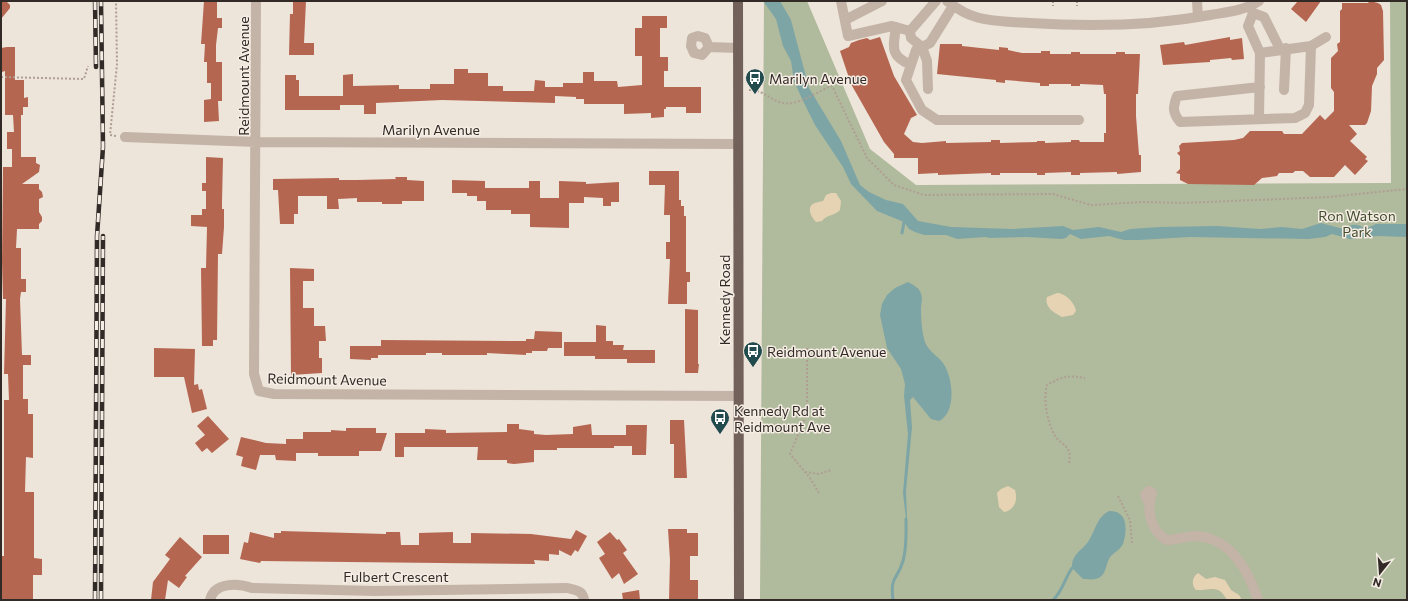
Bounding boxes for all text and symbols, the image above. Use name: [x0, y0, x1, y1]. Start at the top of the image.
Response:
street label: Reidmount Avenue: [235, 16, 252, 136]
bus stop icon: Marilyn Avenue: [744, 67, 766, 95]
place label: Marilyn Avenue: [769, 70, 867, 87]
street label: Marilyn Avenue: [382, 121, 480, 138]
park label: Ron Watson Park: [1318, 207, 1396, 240]
street label: Kennedy Road: [716, 255, 733, 345]
bus stop icon: Reidmount Avenue: [742, 340, 764, 368]
place label: Reidmount Avenue: [767, 343, 887, 360]
street label: Reidmount Avenue: [267, 369, 387, 389]
place label: Kennedy Rd at Reidmount Ave: [734, 402, 830, 435]
bus stop icon: Kennedy Rd at Reidmount Ave: [709, 407, 731, 435]
north arrow: [1360, 553, 1400, 593]
street label: Fulbert Crescent: [343, 568, 449, 585]
text: N: [1371, 576, 1383, 590]

